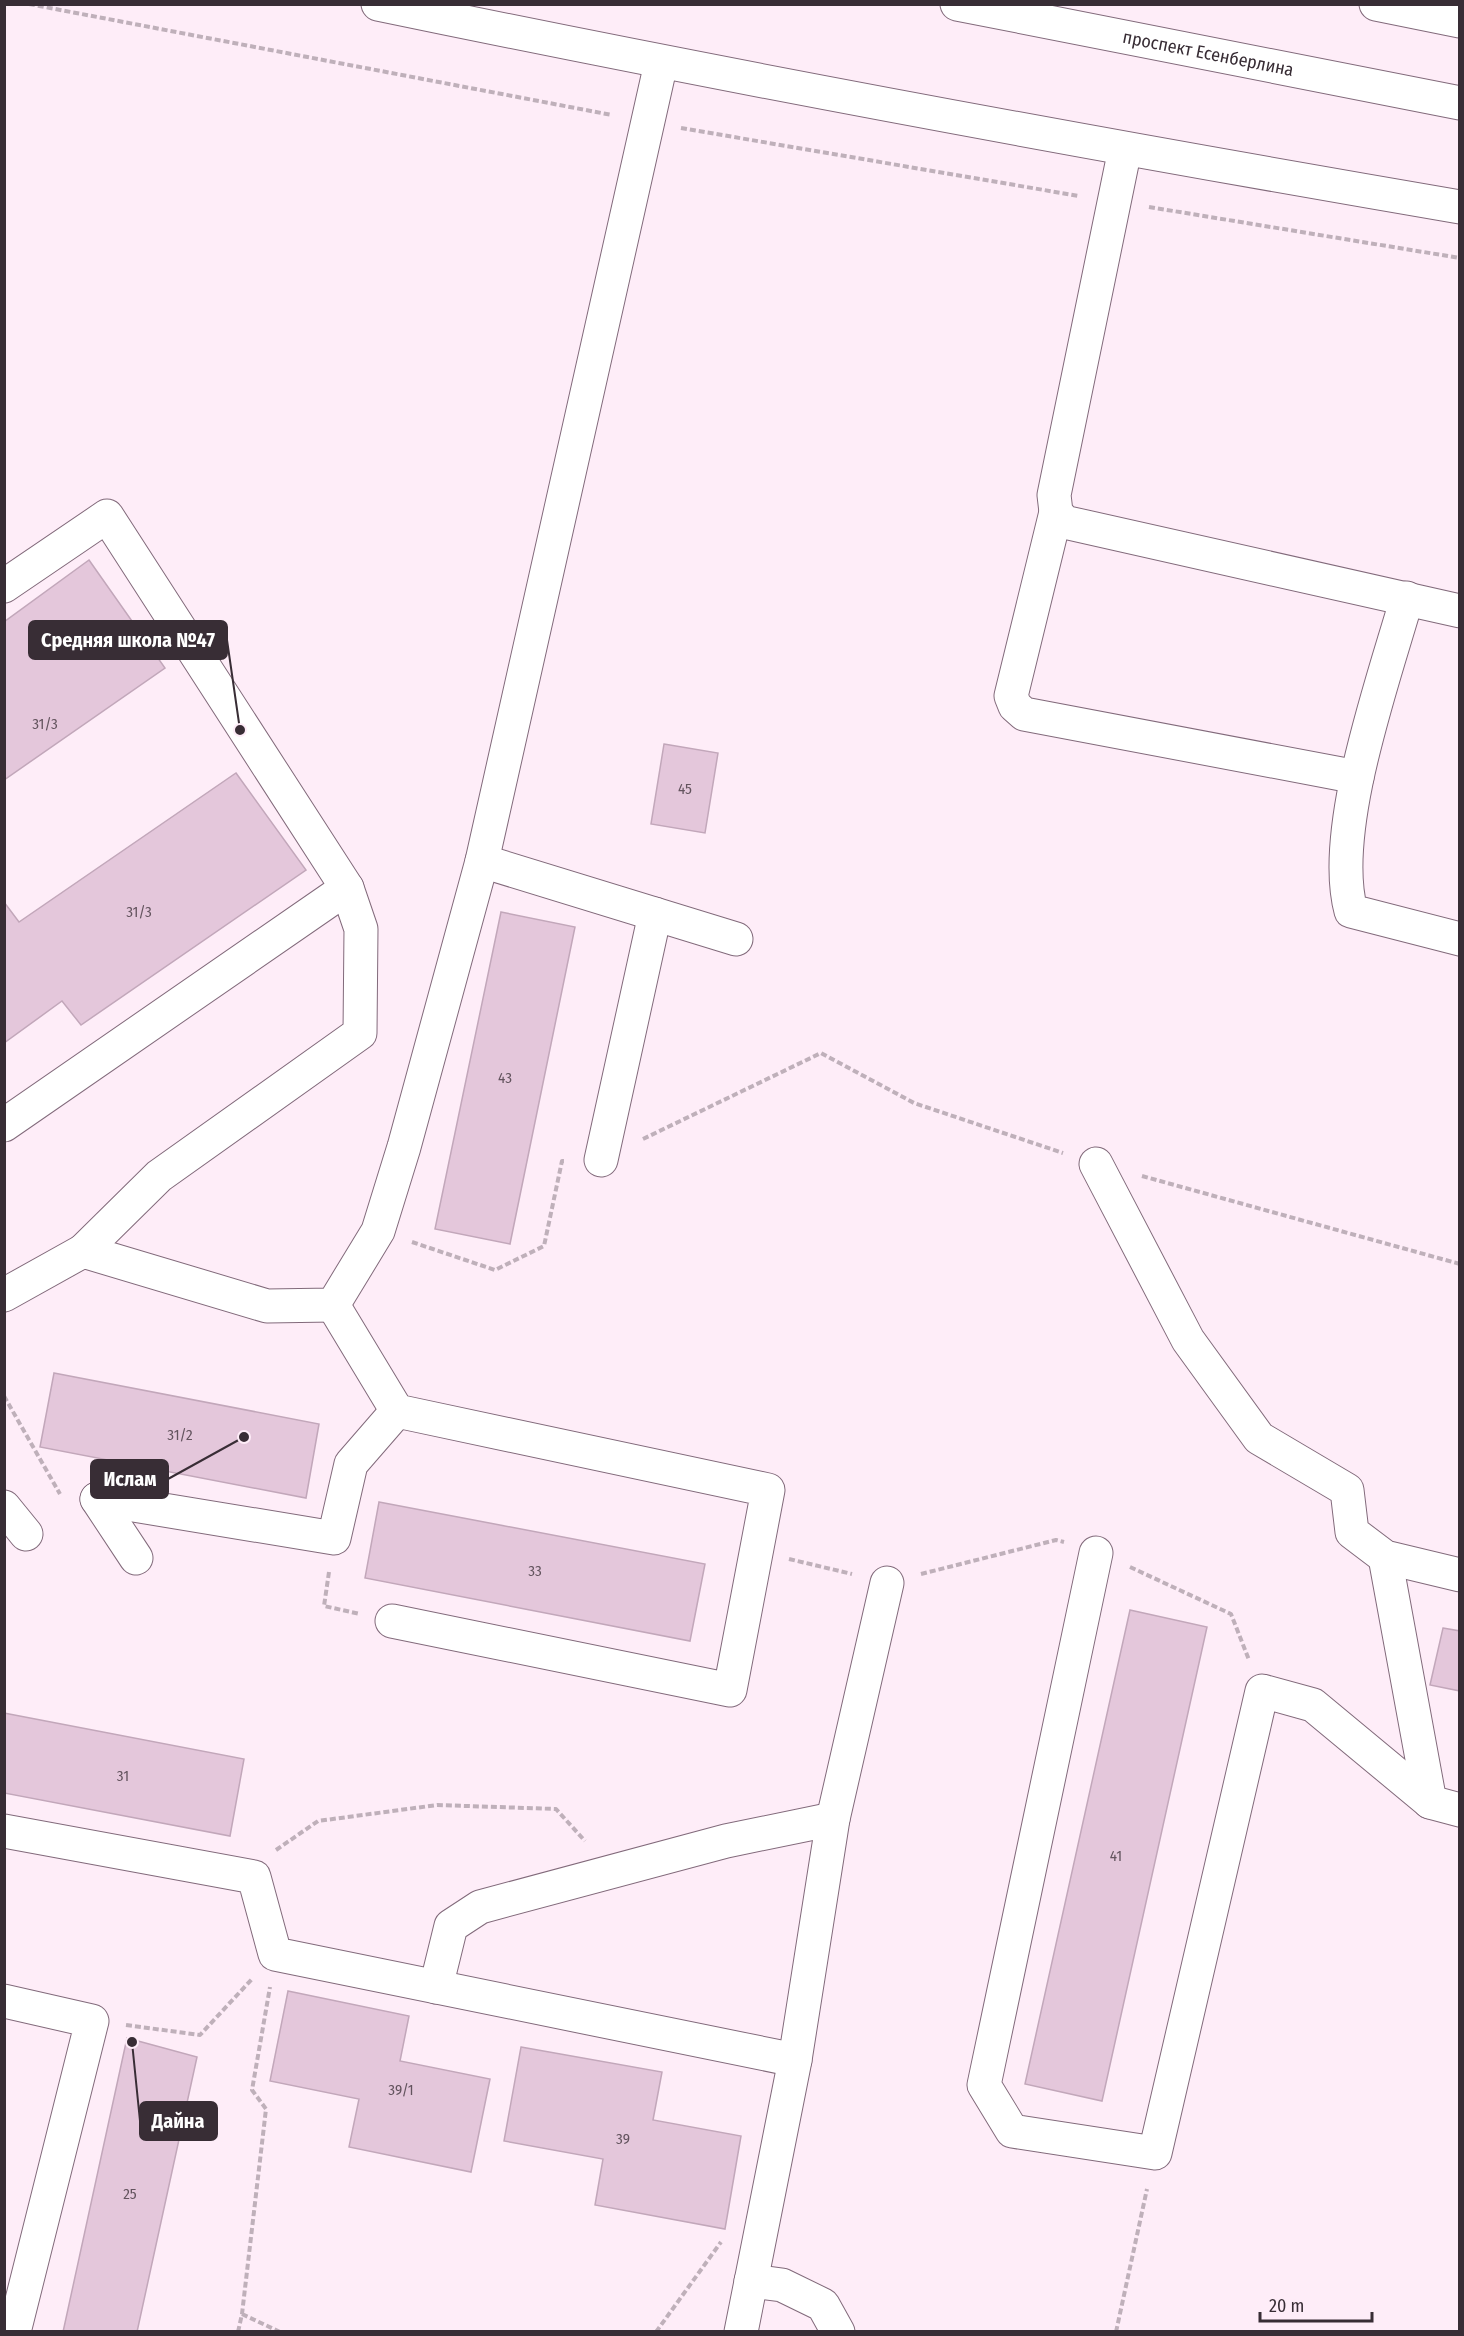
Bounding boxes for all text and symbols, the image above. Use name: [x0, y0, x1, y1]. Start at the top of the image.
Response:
street label: проспект Есенберлина: [1121, 26, 1296, 81]
callout: Средняя школа №47: [29, 621, 227, 659]
text: Средняя школа №47: [41, 628, 215, 652]
house number: 31/3: [32, 715, 58, 733]
house number: 45: [678, 780, 692, 798]
house number: 31/3: [126, 903, 152, 921]
house number: 43: [498, 1069, 512, 1087]
house number: 31/2: [167, 1426, 193, 1444]
callout: Ислам: [91, 1460, 168, 1498]
text: Ислам: [103, 1467, 157, 1491]
house number: 33: [528, 1562, 542, 1580]
house number: 31: [117, 1767, 129, 1785]
house number: 41: [1110, 1847, 1122, 1865]
house number: 39/1: [388, 2081, 414, 2099]
callout: Дайна: [140, 2102, 217, 2140]
text: Дайна: [151, 2109, 204, 2133]
house number: 39: [616, 2130, 630, 2148]
house number: 25: [123, 2185, 137, 2203]
scale bar: [1260, 2285, 1372, 2323]
text: 20 m: [1269, 2295, 1304, 2317]

